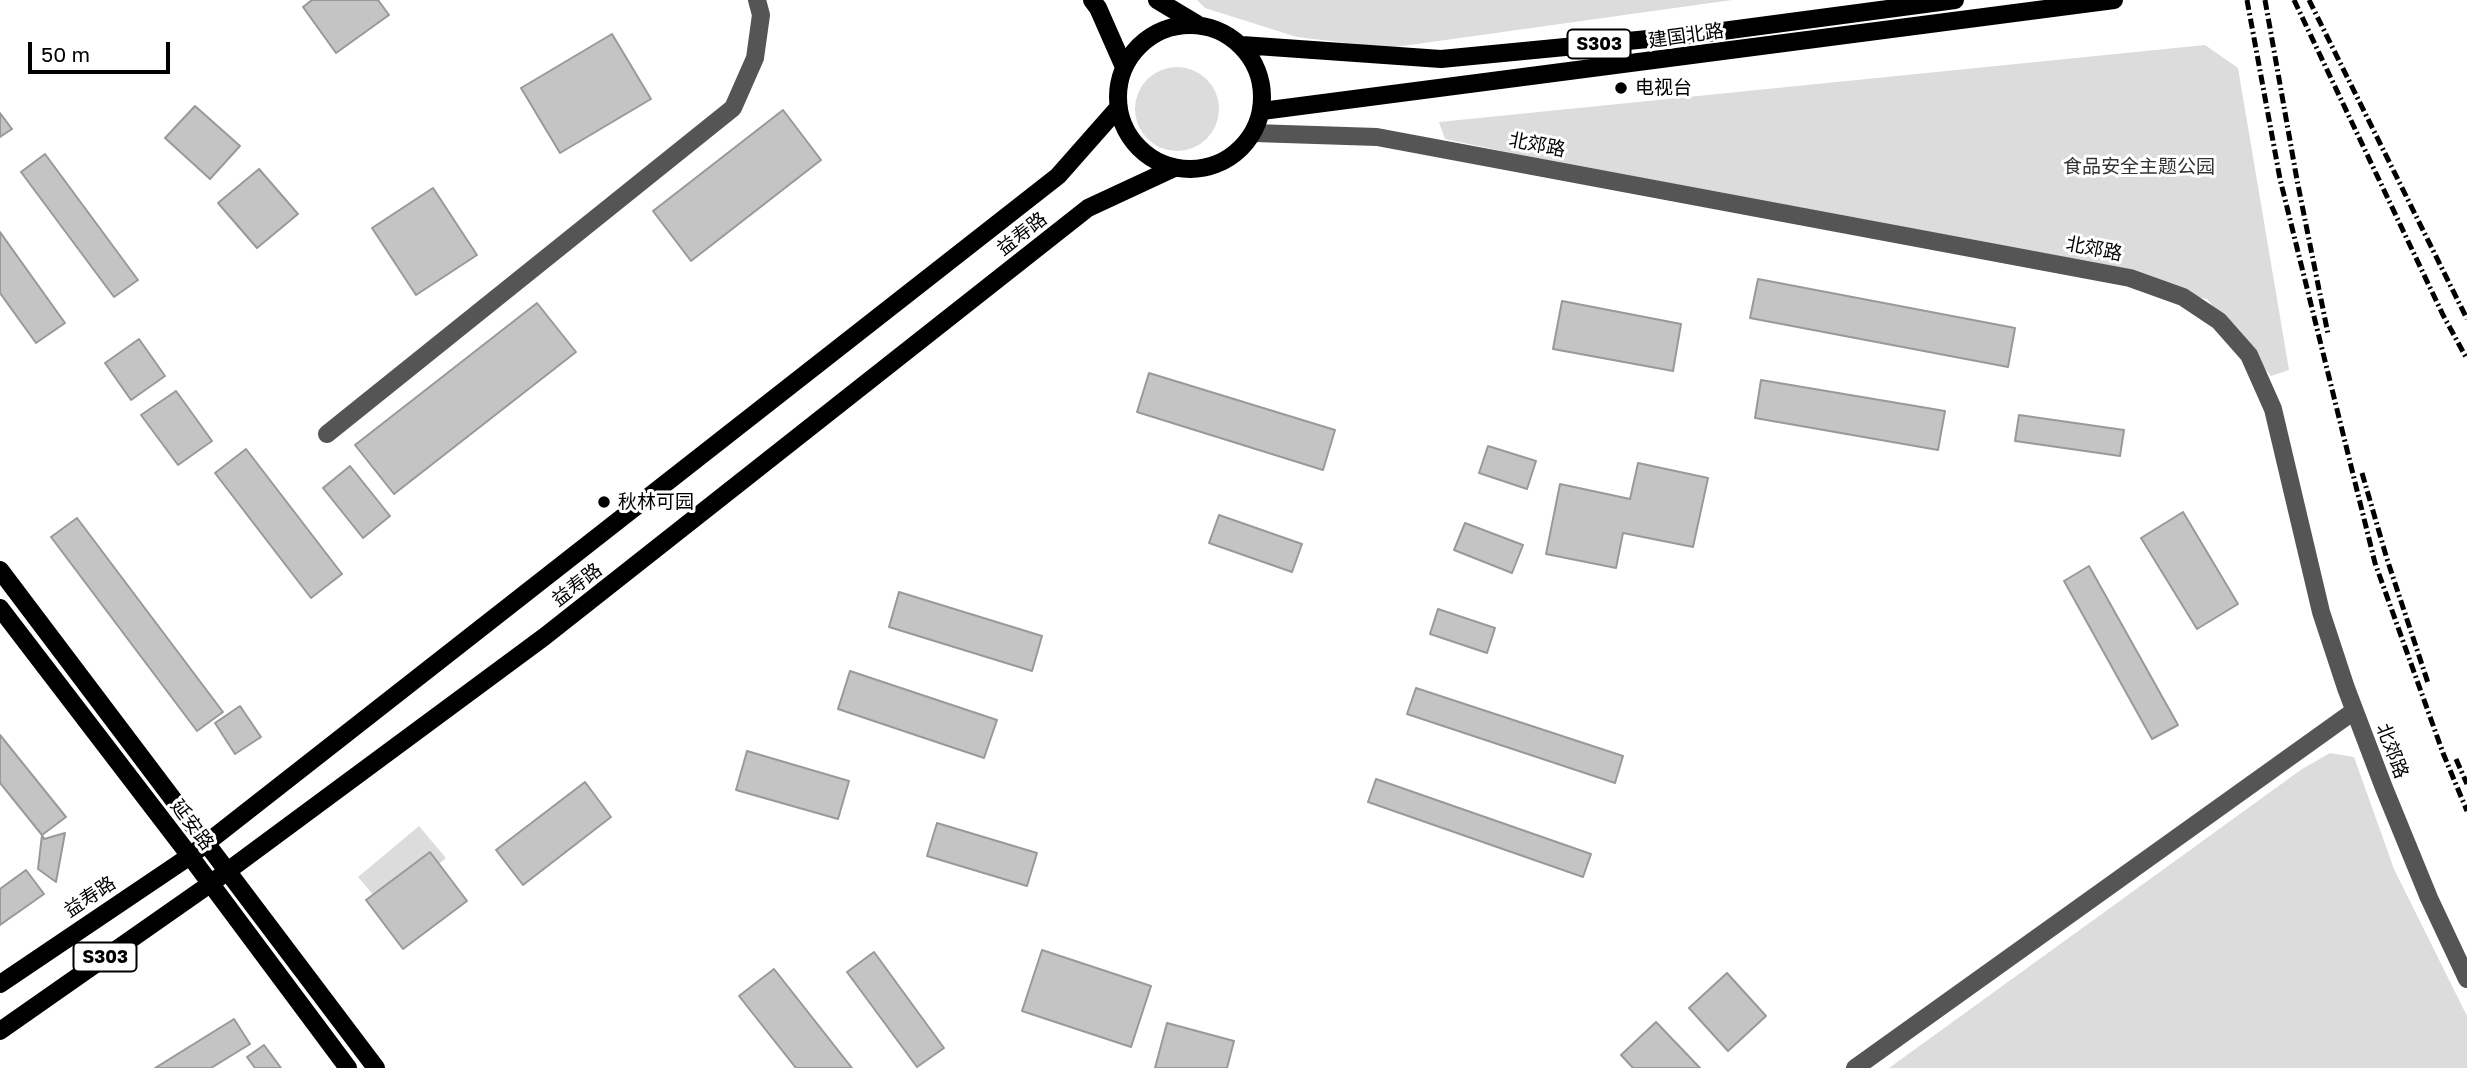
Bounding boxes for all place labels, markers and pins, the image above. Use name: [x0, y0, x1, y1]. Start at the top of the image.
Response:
place label: 电视台: [1635, 77, 1692, 99]
marker: 电视台: [1613, 80, 1629, 96]
place label: 秋林可园: [618, 491, 694, 513]
marker: 秋林可园: [596, 494, 612, 510]

